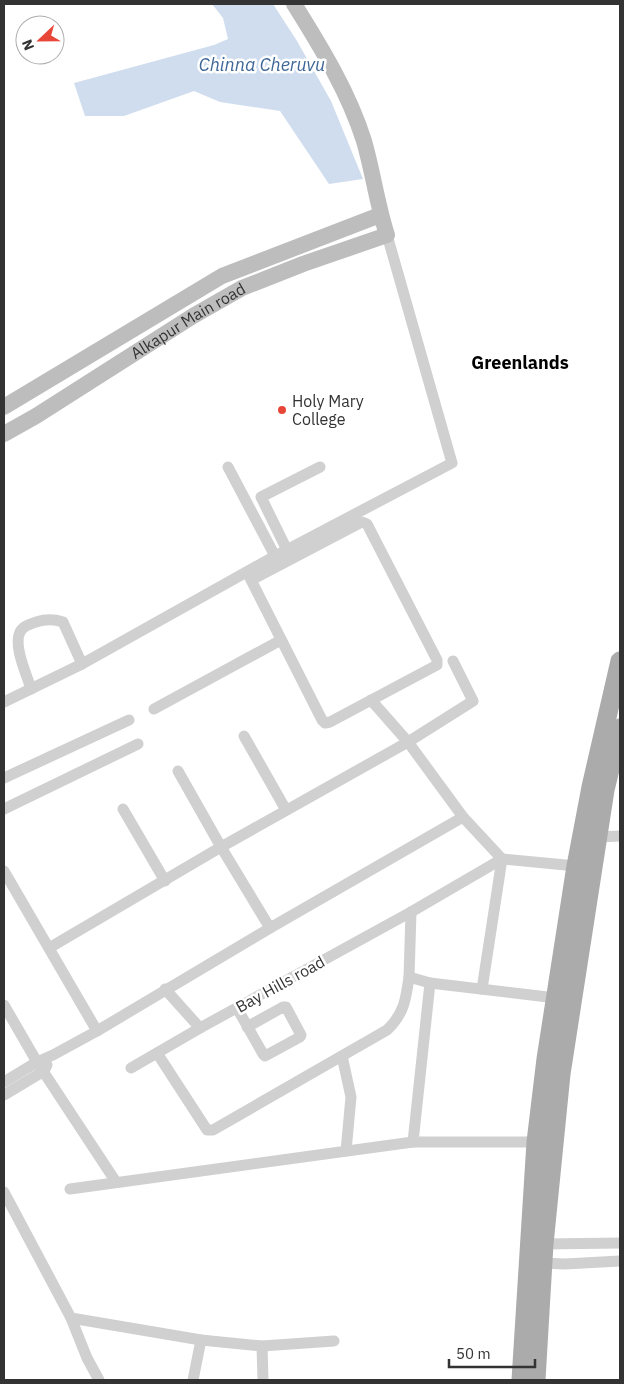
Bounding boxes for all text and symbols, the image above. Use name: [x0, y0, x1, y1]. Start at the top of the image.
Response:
north arrow: [15, 15, 65, 65]
text: N: [18, 37, 38, 53]
water label: Chinna Cheruvu: [199, 53, 325, 76]
street label: Alkapur Main road: [127, 278, 249, 363]
district label: Greenlands: [471, 351, 569, 374]
place label: Holy Mary College: [292, 391, 364, 429]
marker: Holy Mary College: [276, 404, 288, 416]
street label: Bay Hills road: [232, 951, 328, 1017]
scale bar: [449, 1336, 535, 1368]
text: 50 m: [456, 1344, 491, 1363]

